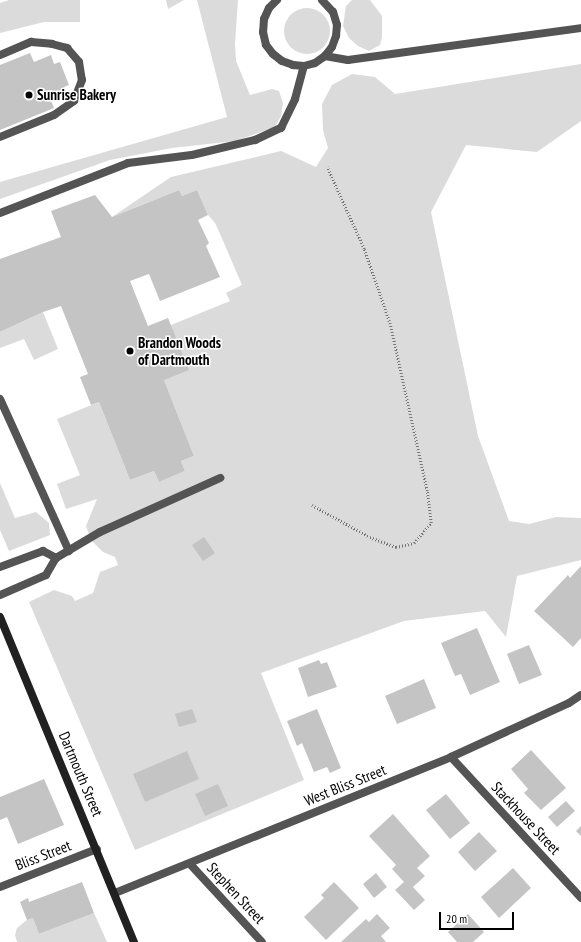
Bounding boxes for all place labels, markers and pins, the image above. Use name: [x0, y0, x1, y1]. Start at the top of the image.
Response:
place label: Sunrise Bakery: [37, 86, 116, 104]
marker: Sunrise Bakery: [24, 90, 34, 100]
place label: Brandon Woods of Dartmouth: [138, 333, 221, 368]
marker: Brandon Woods of Dartmouth: [125, 346, 135, 356]

